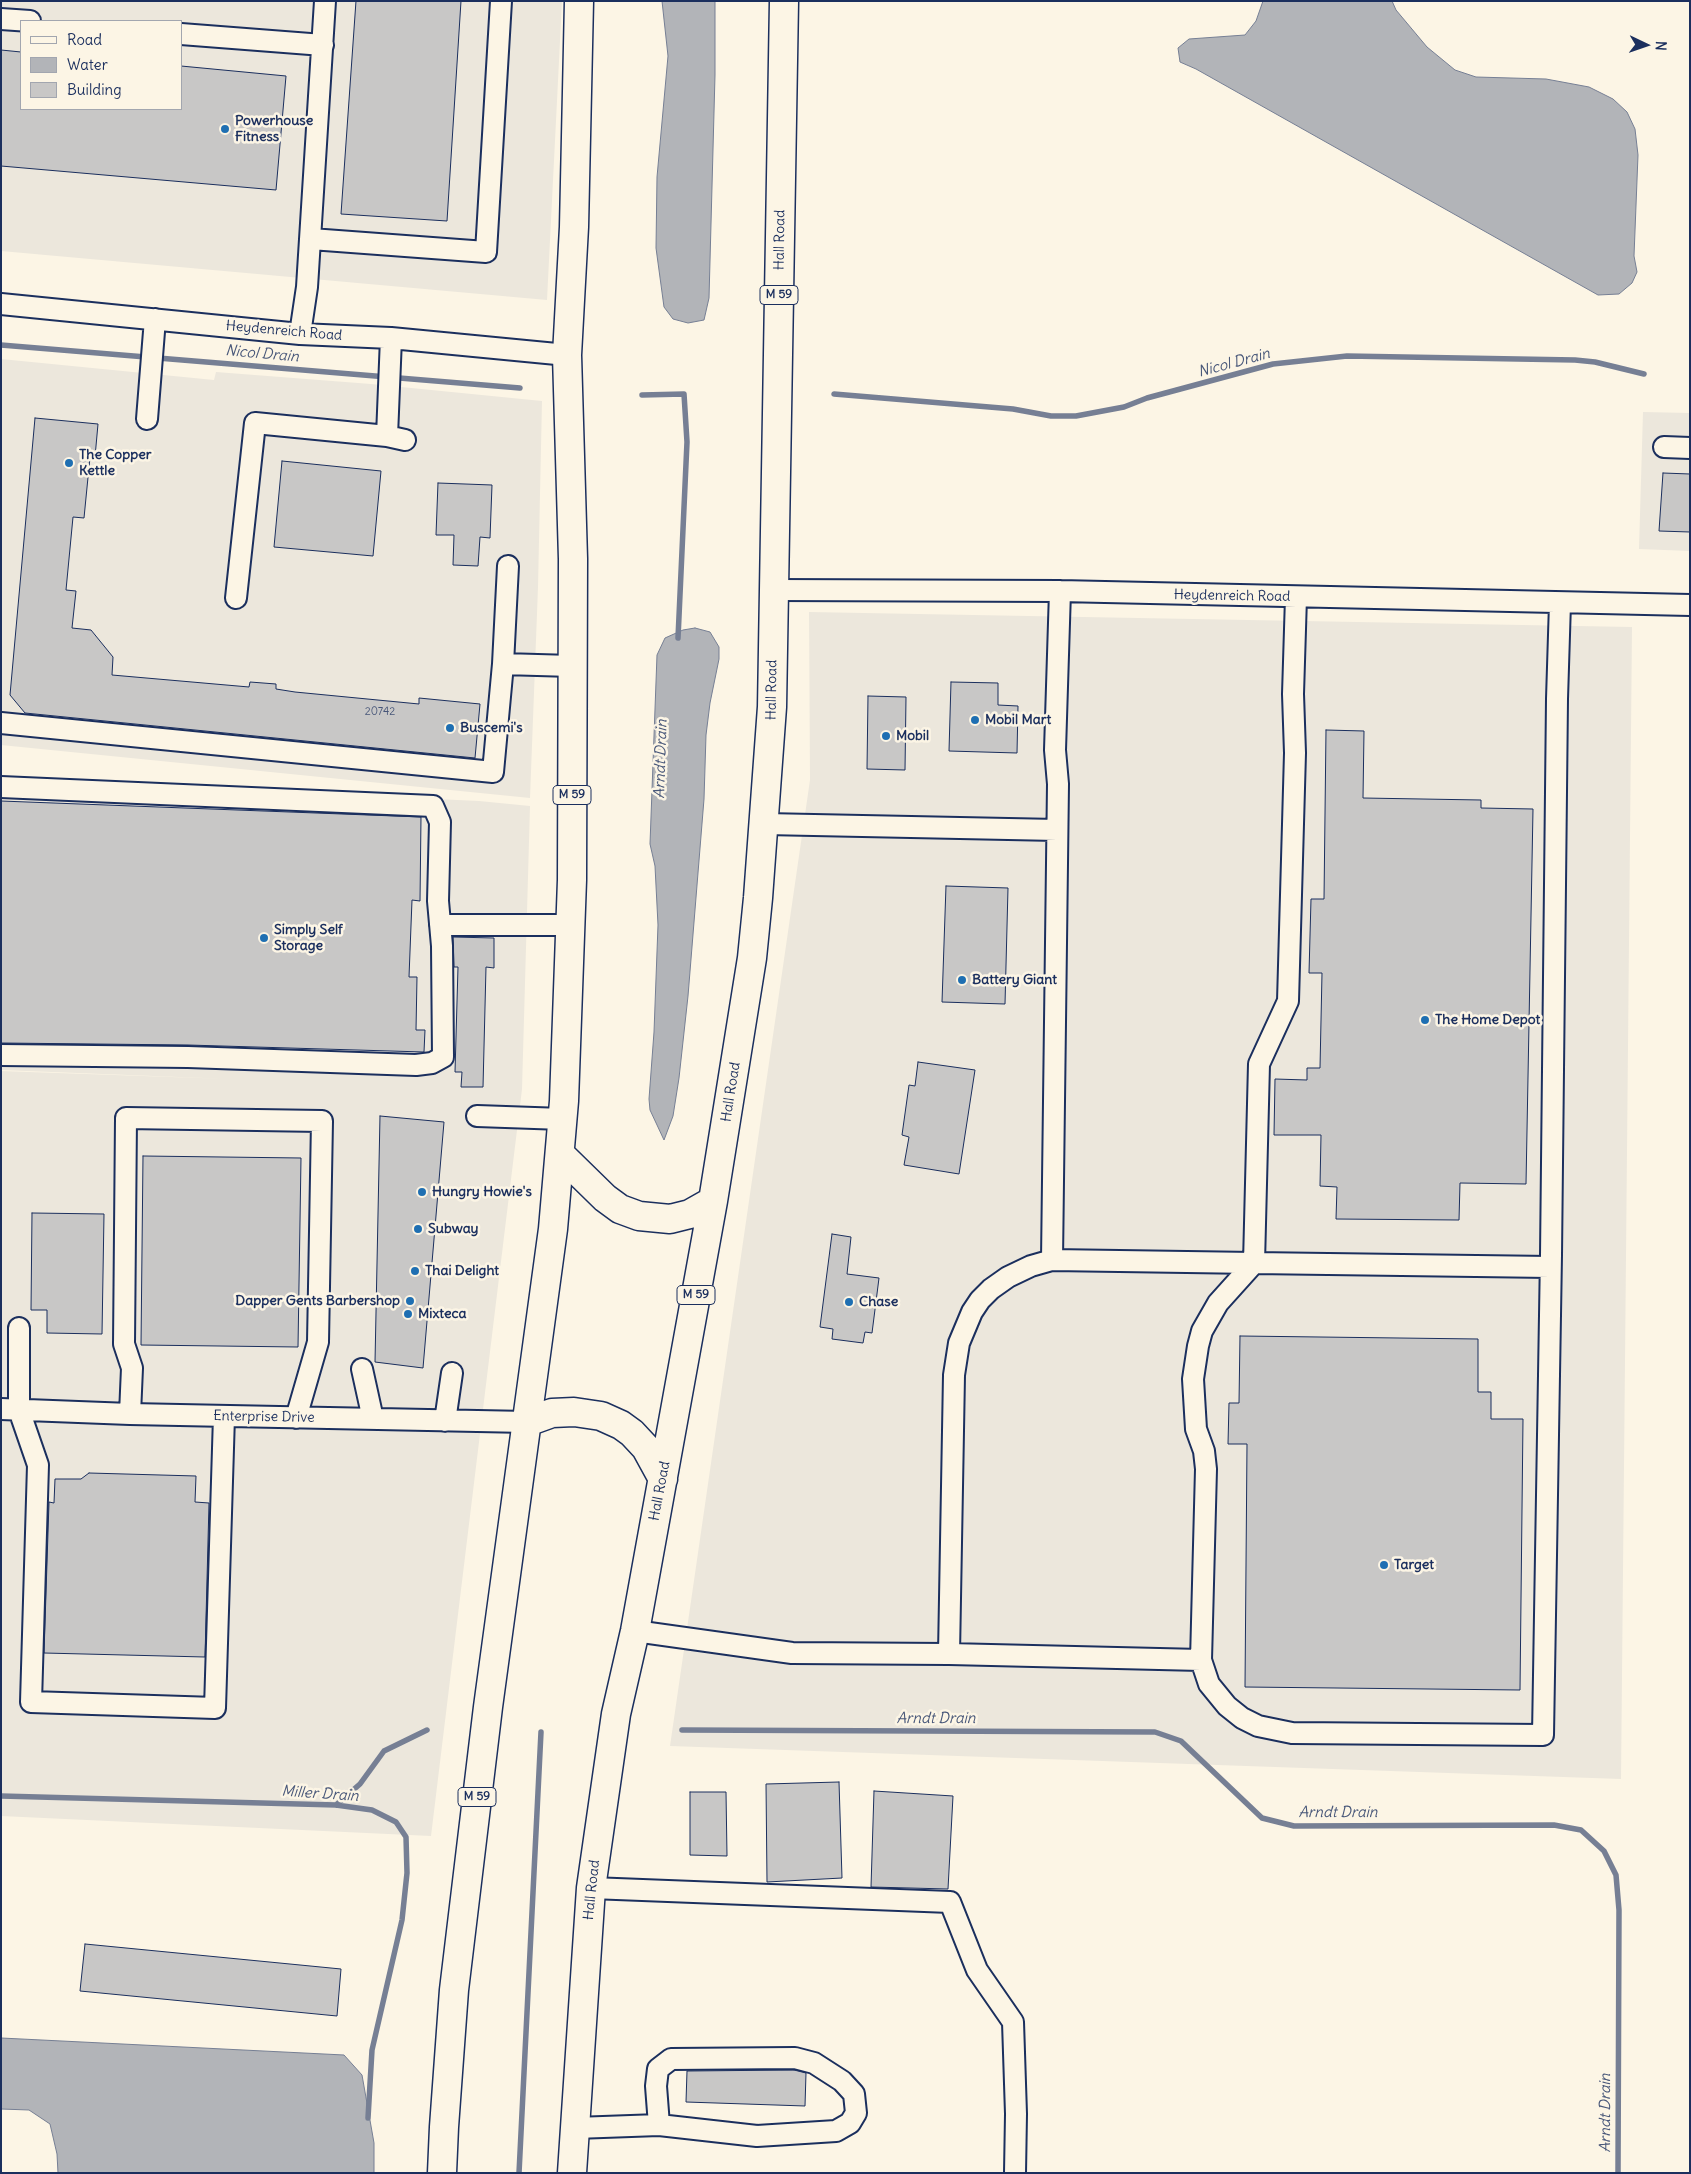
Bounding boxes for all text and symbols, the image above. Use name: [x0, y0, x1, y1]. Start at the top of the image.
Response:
legend: [20, 20, 182, 110]
north arrow: [1621, 20, 1671, 70]
text: Road: [67, 30, 102, 49]
text: N: [1652, 40, 1670, 51]
text: Water: [67, 55, 108, 74]
text: Building: [67, 80, 122, 99]
place label: Powerhouse Fitness: [235, 113, 313, 146]
marker: Powerhouse Fitness: [219, 123, 231, 135]
street label: Hall Road: [771, 210, 789, 270]
road number: M 59: [760, 286, 798, 304]
street label: Heydenreich Road: [225, 318, 343, 344]
water label: Nicol Drain: [225, 342, 299, 366]
water label: Nicol Drain: [1196, 345, 1272, 381]
place label: The Copper Kettle: [79, 447, 151, 480]
marker: The Copper Kettle: [63, 457, 75, 469]
street label: Heydenreich Road: [1174, 587, 1290, 605]
street label: Hall Road: [763, 660, 781, 720]
house number: 20742: [365, 705, 395, 719]
place label: Mobil Mart: [985, 712, 1051, 728]
marker: Mobil Mart: [969, 714, 981, 726]
water label: Arndt Drain: [651, 719, 671, 799]
place label: Buscemi's: [460, 720, 523, 736]
marker: Buscemi's: [444, 722, 456, 734]
place label: Mobil: [896, 728, 929, 744]
marker: Mobil: [880, 730, 892, 742]
road number: M 59: [553, 786, 591, 804]
place label: Simply Self Storage: [274, 922, 343, 954]
marker: Simply Self Storage: [258, 932, 270, 944]
place label: Battery Giant: [972, 972, 1057, 988]
marker: Battery Giant: [956, 974, 968, 986]
place label: The Home Depot: [1435, 1012, 1540, 1028]
marker: The Home Depot: [1419, 1014, 1431, 1026]
street label: Hall Road: [718, 1061, 744, 1123]
place label: Hungry Howie's: [432, 1184, 532, 1200]
marker: Hungry Howie's: [416, 1186, 428, 1198]
place label: Subway: [428, 1221, 479, 1237]
marker: Subway: [412, 1223, 424, 1235]
place label: Thai Delight: [425, 1263, 499, 1279]
marker: Thai Delight: [409, 1265, 421, 1277]
road number: M 59: [677, 1286, 715, 1304]
place label: Dapper Gents Barbershop: [235, 1293, 400, 1309]
place label: Chase: [859, 1294, 898, 1310]
marker: Dapper Gents Barbershop: [404, 1295, 416, 1307]
marker: Chase: [843, 1296, 855, 1308]
place label: Mixteca: [418, 1306, 466, 1322]
marker: Mixteca: [402, 1308, 414, 1320]
street label: Enterprise Drive: [213, 1408, 315, 1426]
street label: Hall Road: [646, 1460, 674, 1522]
place label: Target: [1394, 1557, 1434, 1573]
marker: Target: [1378, 1559, 1390, 1571]
water label: Arndt Drain: [896, 1710, 976, 1728]
water label: Miller Drain: [281, 1782, 359, 1806]
road number: M 59: [458, 1788, 496, 1806]
water label: Arndt Drain: [1298, 1804, 1378, 1822]
street label: Hall Road: [580, 1859, 604, 1921]
water label: Arndt Drain: [1597, 2073, 1615, 2153]

